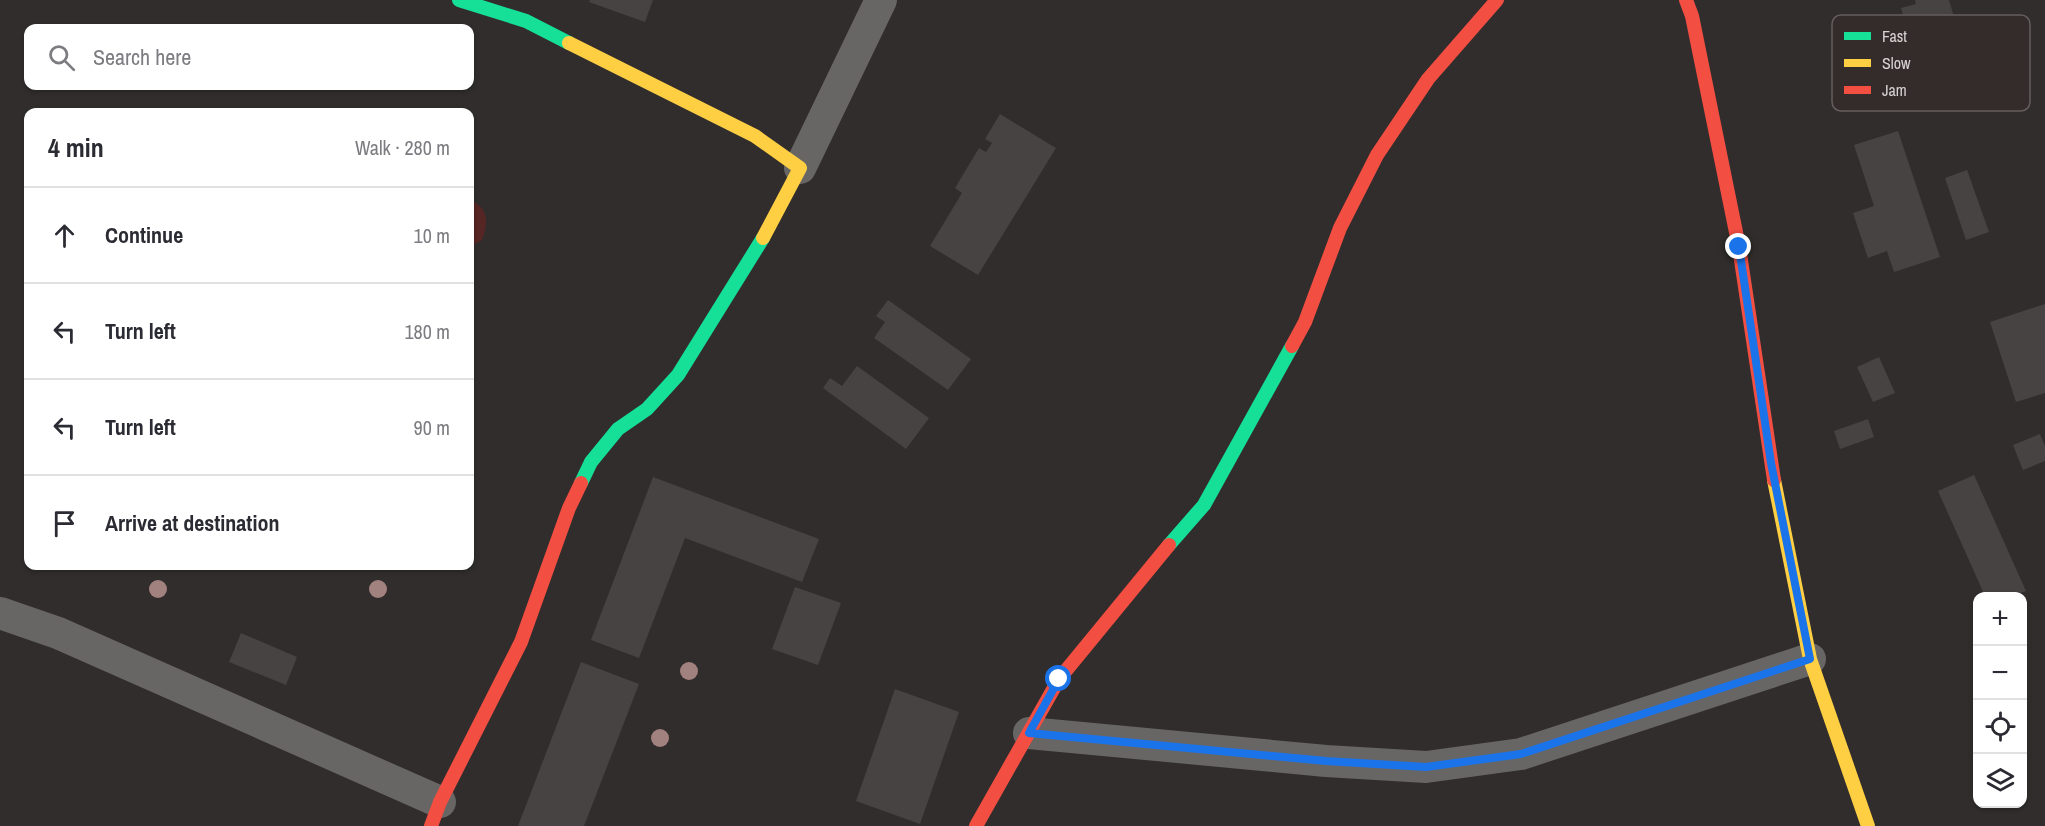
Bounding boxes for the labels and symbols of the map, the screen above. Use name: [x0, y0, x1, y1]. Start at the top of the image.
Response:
legend: [1832, 15, 2030, 111]
text: Fast: [1882, 25, 1907, 47]
text: Slow: [1882, 52, 1911, 74]
text: Jam: [1882, 79, 1907, 101]
route end: [1725, 233, 1751, 259]
route start: [1045, 665, 1071, 691]

